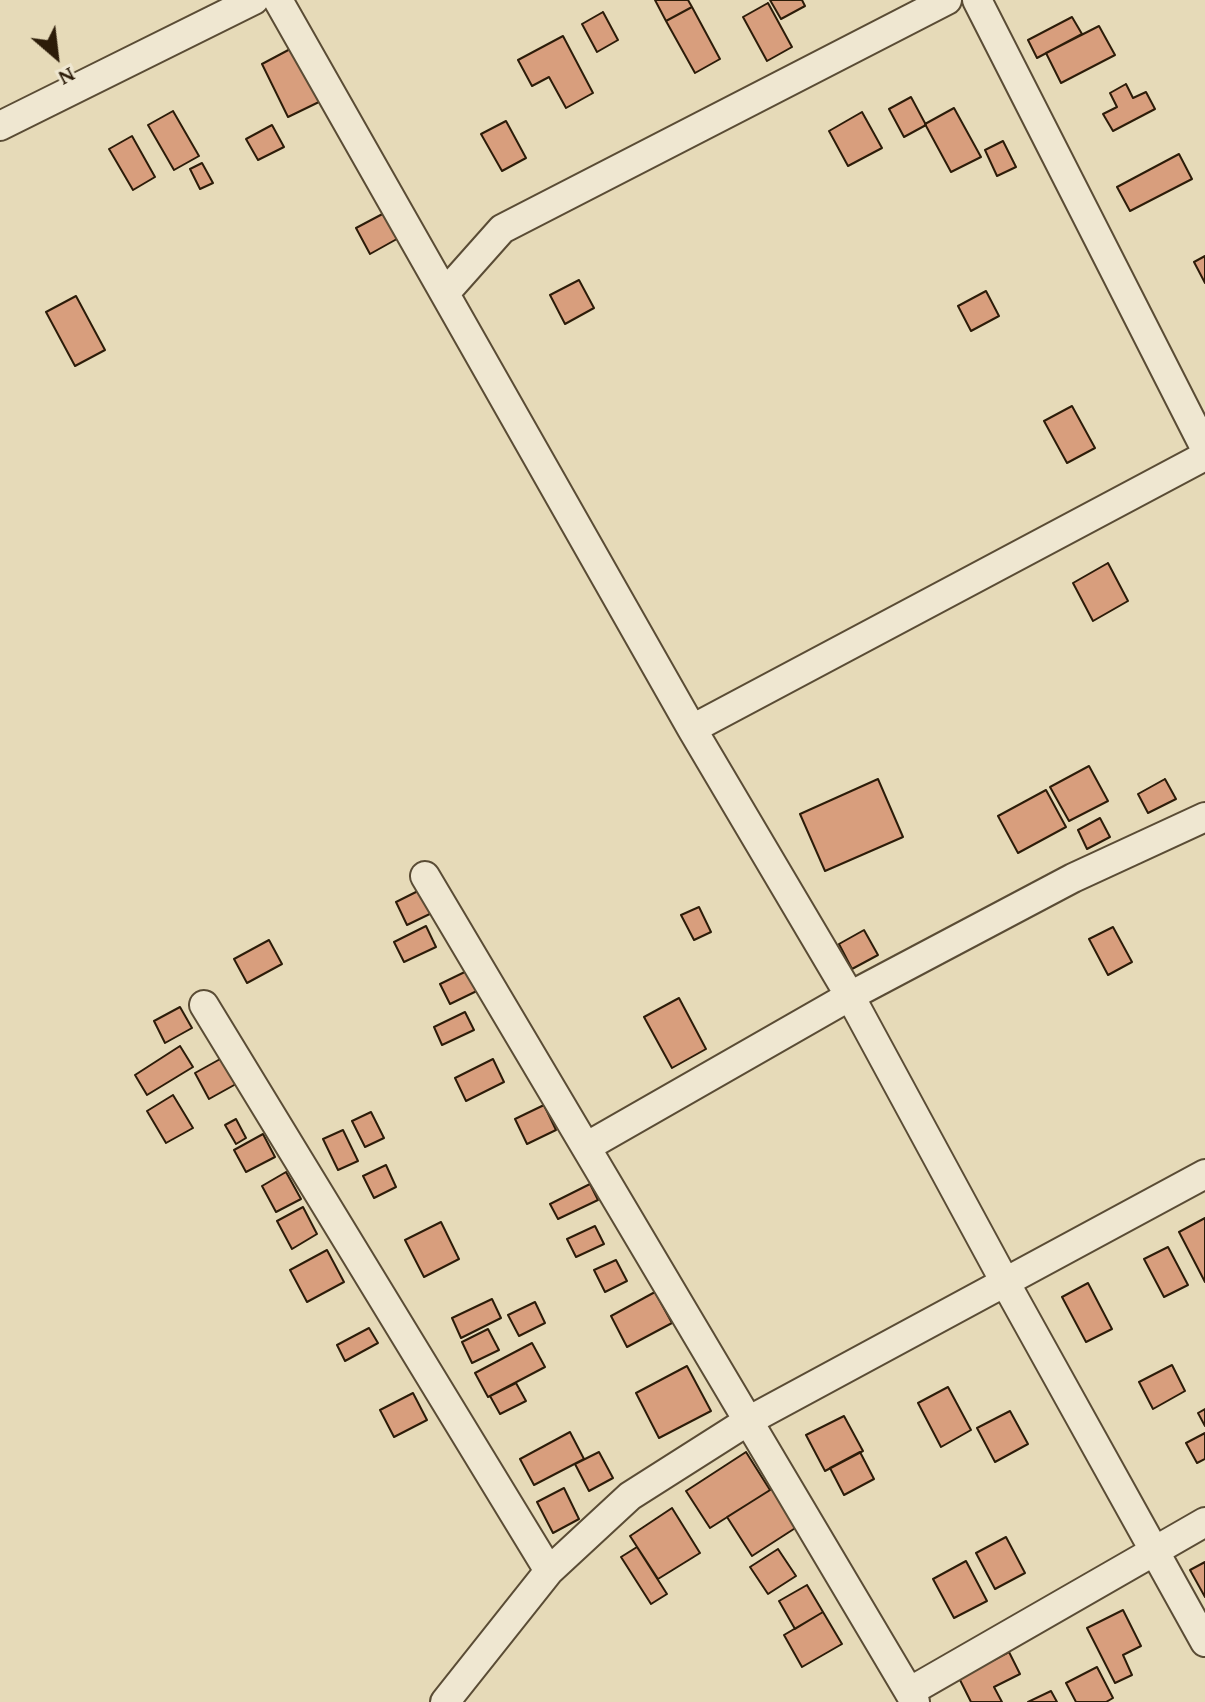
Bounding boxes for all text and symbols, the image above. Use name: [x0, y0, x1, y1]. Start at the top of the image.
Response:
north arrow: [16, 16, 96, 96]
text: N: [53, 60, 81, 95]

